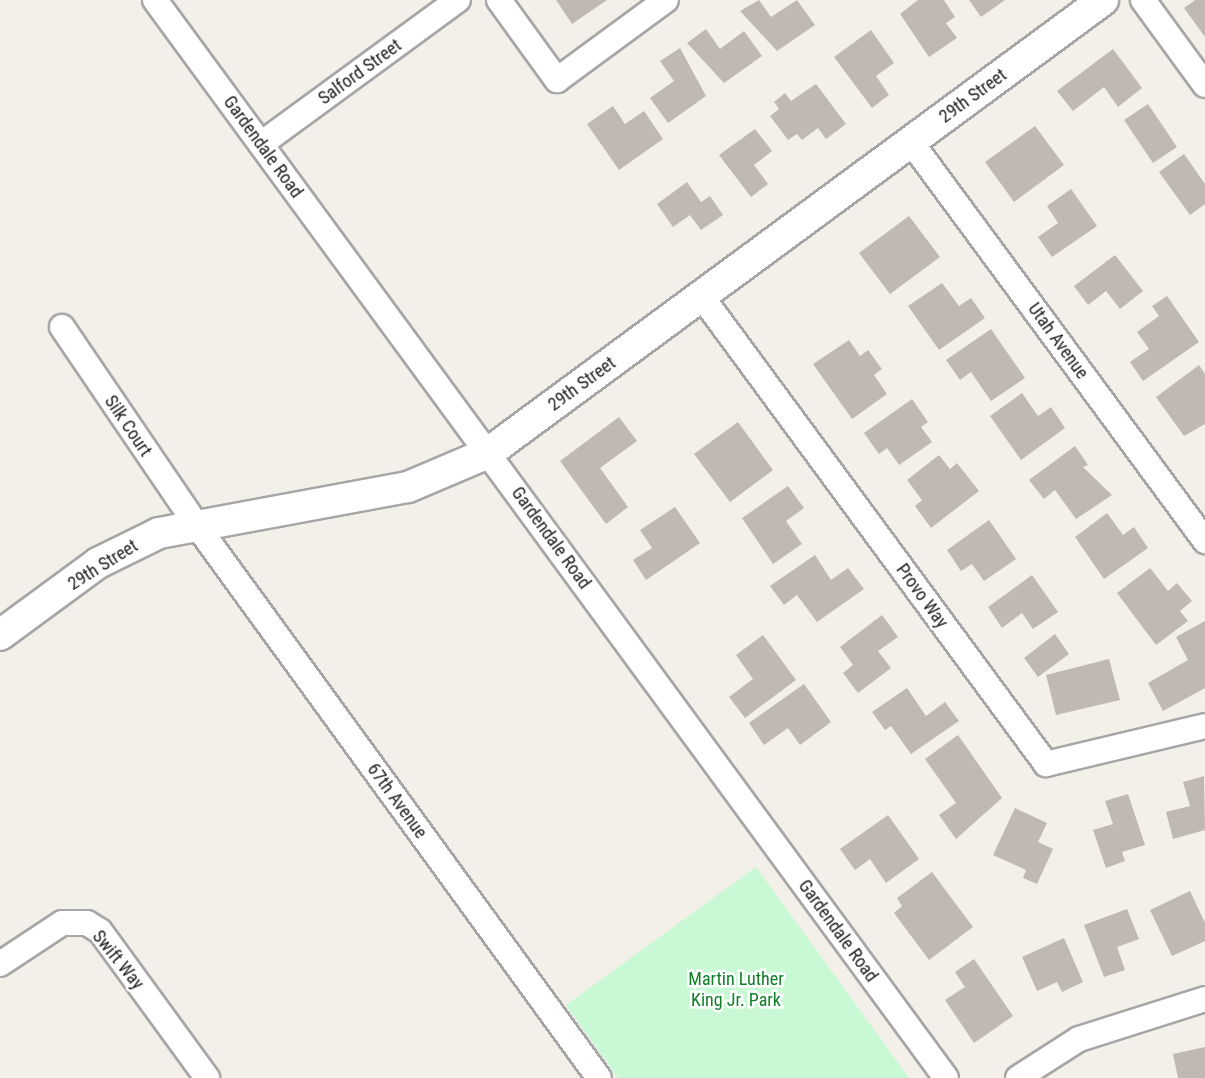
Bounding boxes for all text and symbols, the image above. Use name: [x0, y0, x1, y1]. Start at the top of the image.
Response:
street label: Salford Street: [314, 35, 406, 109]
street label: 29th Street: [935, 64, 1011, 128]
street label: Gardendale Road: [219, 92, 307, 202]
street label: Utah Avenue: [1023, 299, 1093, 383]
street label: 29th Street: [544, 352, 620, 416]
street label: Silk Court: [100, 391, 156, 461]
street label: Gardendale Road: [507, 483, 595, 593]
street label: 29th Street: [64, 535, 142, 595]
street label: Provo Way: [891, 560, 953, 632]
street label: 67th Avenue: [362, 759, 432, 843]
street label: Gardendale Road: [794, 876, 882, 986]
street label: Swift Way: [88, 926, 148, 994]
park label: Martin Luther King Jr. Park: [688, 969, 784, 1012]

